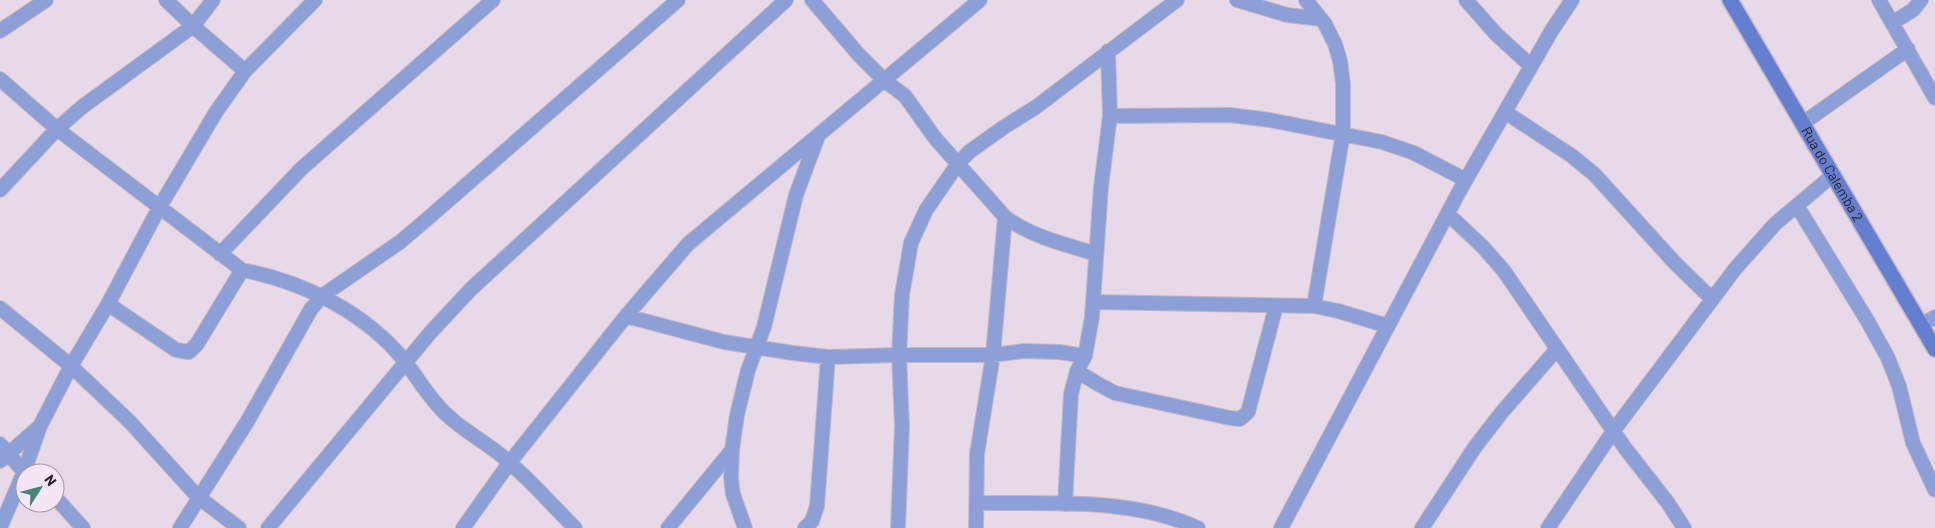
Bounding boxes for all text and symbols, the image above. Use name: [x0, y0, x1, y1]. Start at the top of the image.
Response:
street label: Rua do Calemba 2: [1798, 123, 1867, 224]
north arrow: [15, 463, 65, 513]
text: N: [41, 471, 61, 489]

